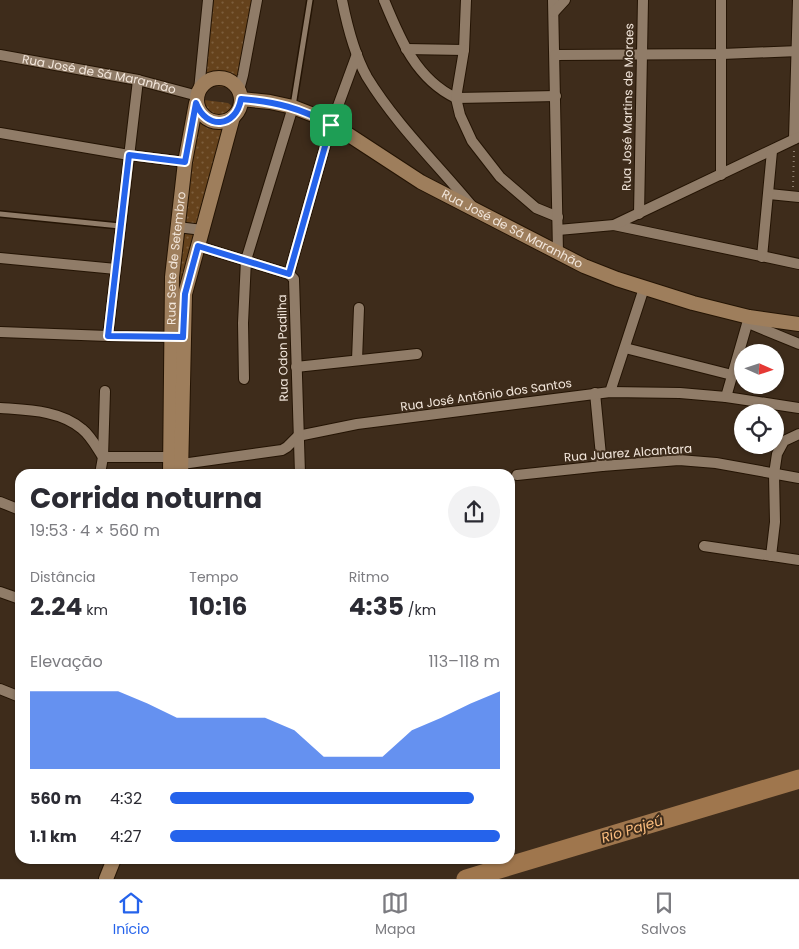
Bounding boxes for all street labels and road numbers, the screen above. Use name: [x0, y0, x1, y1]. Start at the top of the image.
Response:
street label: Rua José Martins de Moraes: [618, 23, 637, 191]
street label: Rua José de Sá Maranhão: [21, 50, 178, 98]
street label: Rua José de Sá Maranhão: [439, 185, 586, 272]
street label: Rua Sete de Setembro: [163, 190, 190, 325]
street label: Rua Odon Padilha: [273, 294, 292, 402]
street label: Rua José Antônio dos Santos: [399, 374, 573, 415]
street label: Rua Juarez Alcantara: [563, 440, 693, 465]

